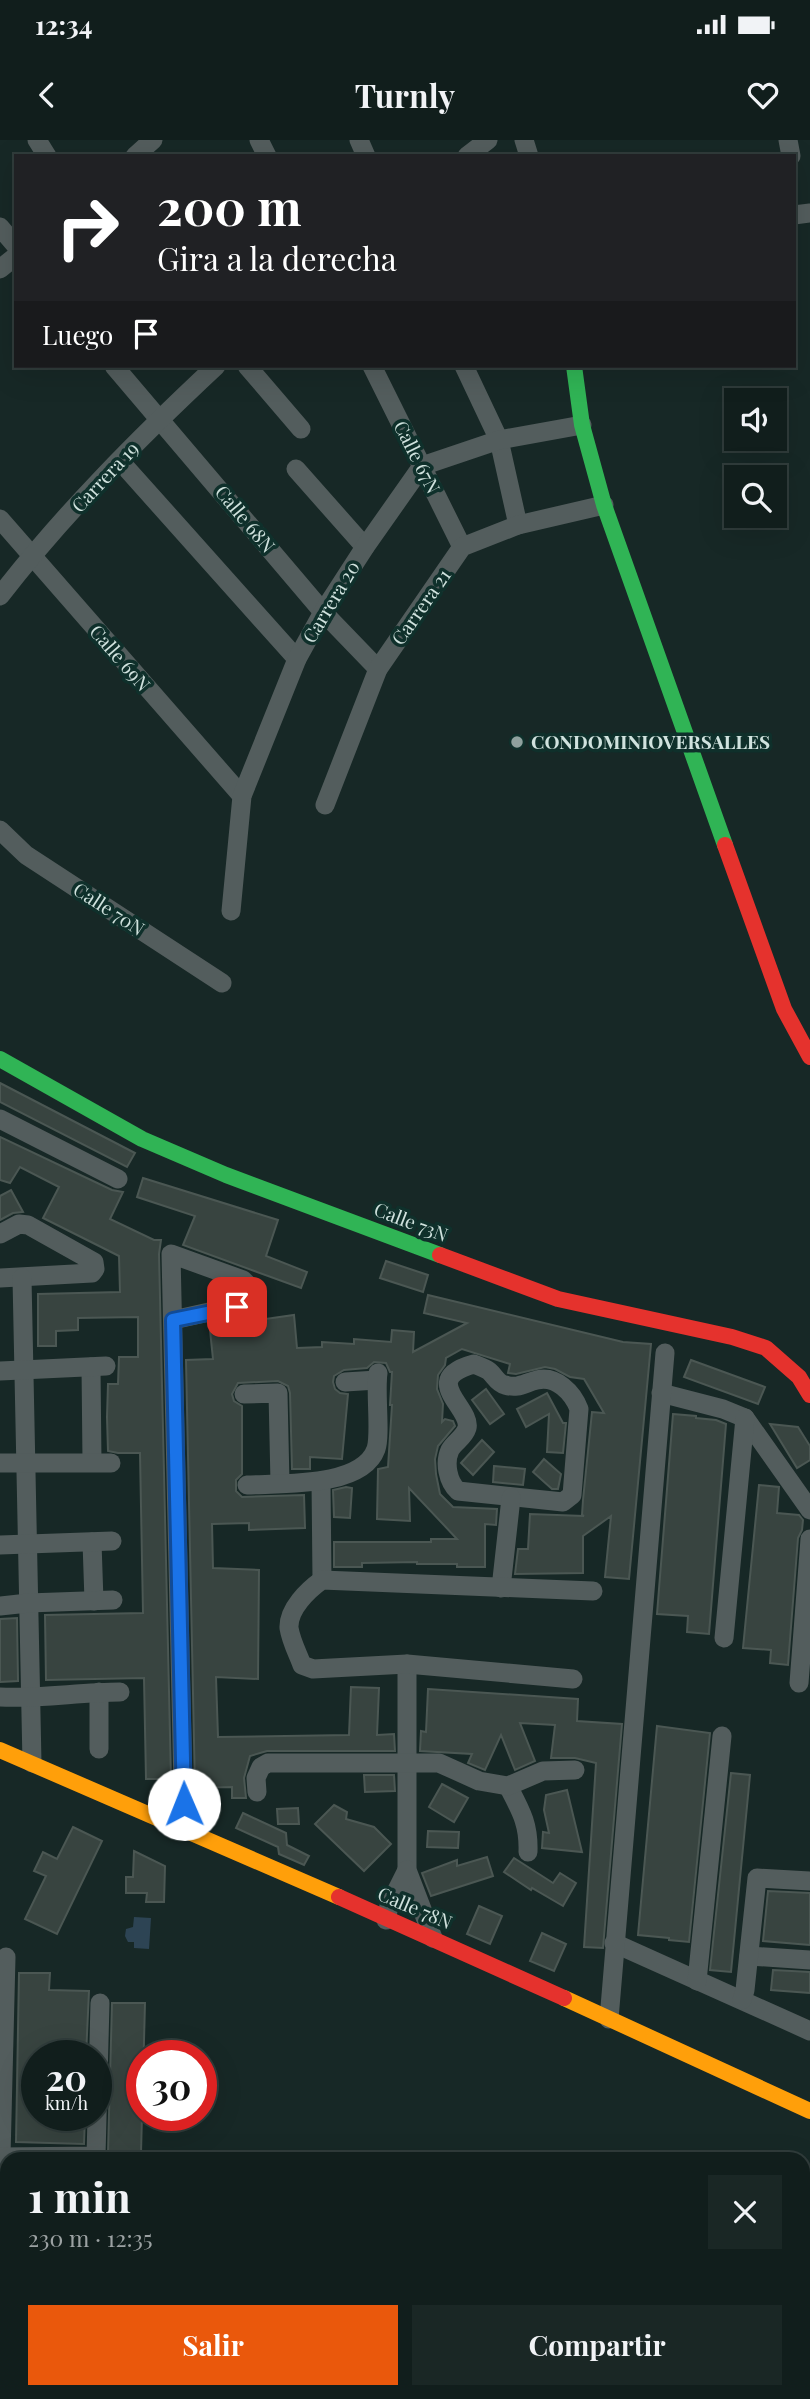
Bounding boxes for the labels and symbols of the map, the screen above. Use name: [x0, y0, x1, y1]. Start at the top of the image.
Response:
street label: Calle 67N: [388, 416, 447, 497]
street label: Carrera 19: [65, 435, 144, 517]
street label: Calle 68N: [210, 479, 282, 558]
street label: Carrera 20: [295, 556, 365, 647]
street label: Carrera 21: [385, 563, 456, 650]
street label: Calle 69N: [85, 618, 157, 696]
place label: CONDOMINIOVERSALLES: [531, 728, 770, 754]
marker: CONDOMINIOVERSALLES: [509, 734, 525, 750]
street label: Calle 70N: [69, 875, 150, 941]
street label: Calle 73N: [371, 1195, 452, 1247]
pin: [207, 1277, 267, 1337]
position arrow: [147, 1767, 221, 1841]
street label: Calle 78N: [374, 1880, 457, 1934]
speed limit sign: 30: [126, 2040, 217, 2131]

